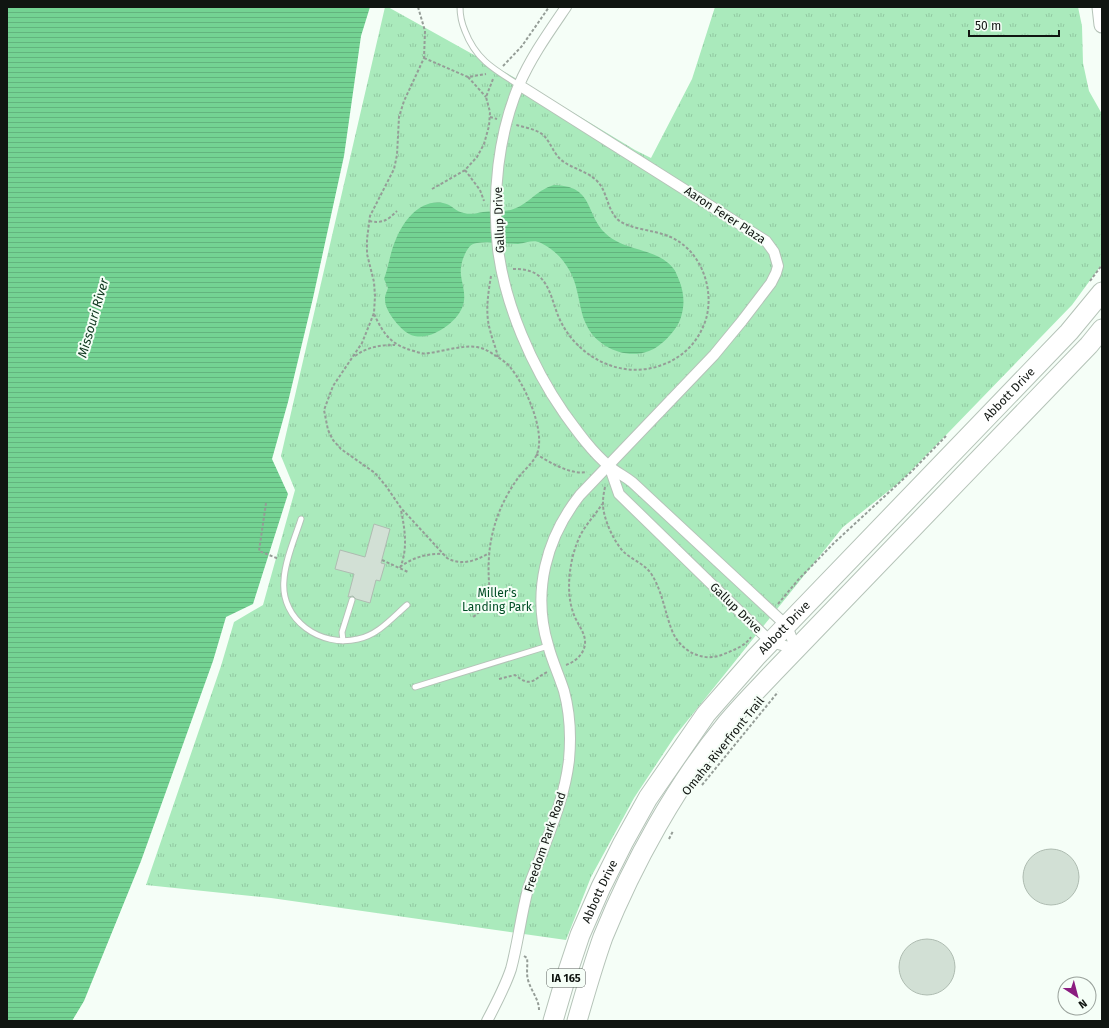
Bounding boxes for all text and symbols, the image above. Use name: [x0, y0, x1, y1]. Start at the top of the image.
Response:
scale bar: [969, 12, 1059, 38]
text: 50 m: [975, 19, 1001, 33]
street label: Aaron Ferer Plaza: [682, 184, 768, 246]
street label: Gallup Drive: [491, 187, 507, 253]
water label: Missouri River: [75, 276, 112, 359]
street label: Abbott Drive: [980, 365, 1038, 424]
street label: Gallup Drive: [707, 580, 765, 636]
park label: Miller's Landing Park: [462, 586, 533, 614]
street label: Abbott Drive: [756, 598, 813, 657]
street label: Omaha Riverfront Trail: [679, 693, 767, 798]
street label: Freedom Park Road: [521, 790, 569, 894]
street label: Abbott Drive: [579, 857, 620, 925]
road number: IA 165: [547, 969, 585, 987]
north arrow: [1057, 976, 1097, 1016]
text: N: [1076, 996, 1089, 1011]

